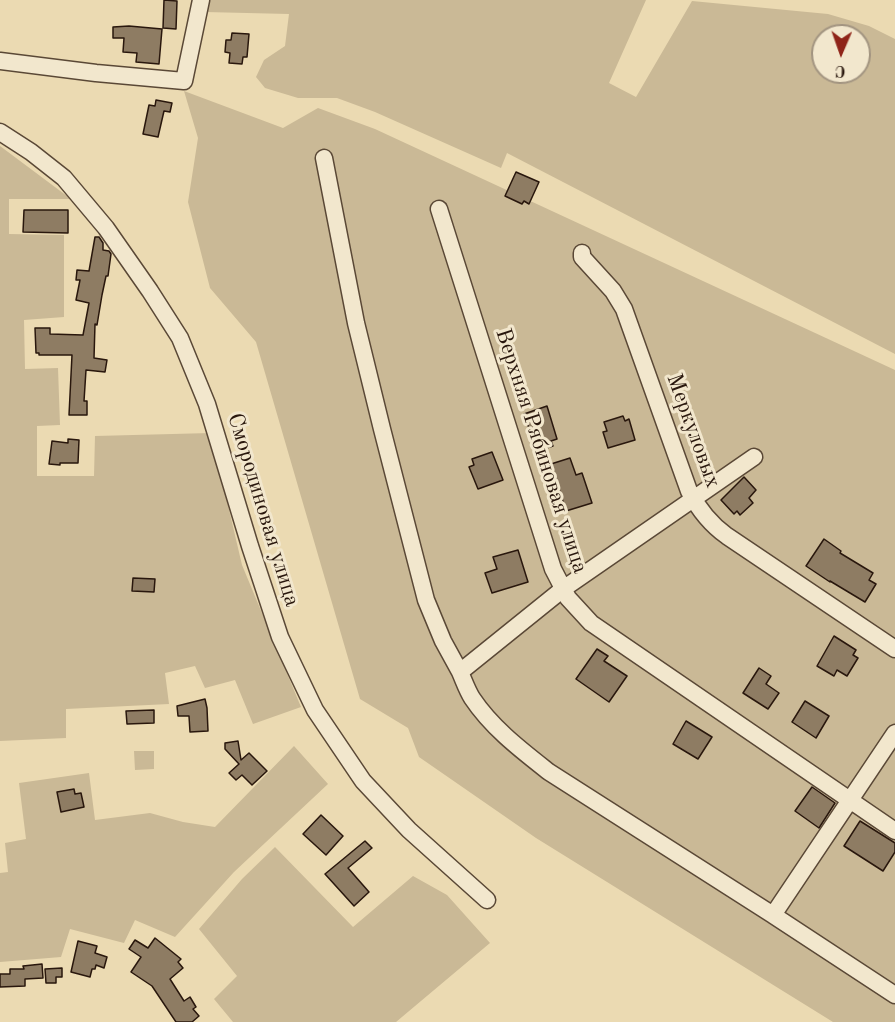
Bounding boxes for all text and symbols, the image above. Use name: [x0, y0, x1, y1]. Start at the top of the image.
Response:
north arrow: [811, 24, 871, 84]
text: С: [835, 62, 846, 78]
street label: Верхняя Рябиновая улица: [489, 325, 593, 577]
street label: Меркуловых: [660, 370, 726, 492]
street label: Смородиновая улица: [221, 410, 305, 610]

